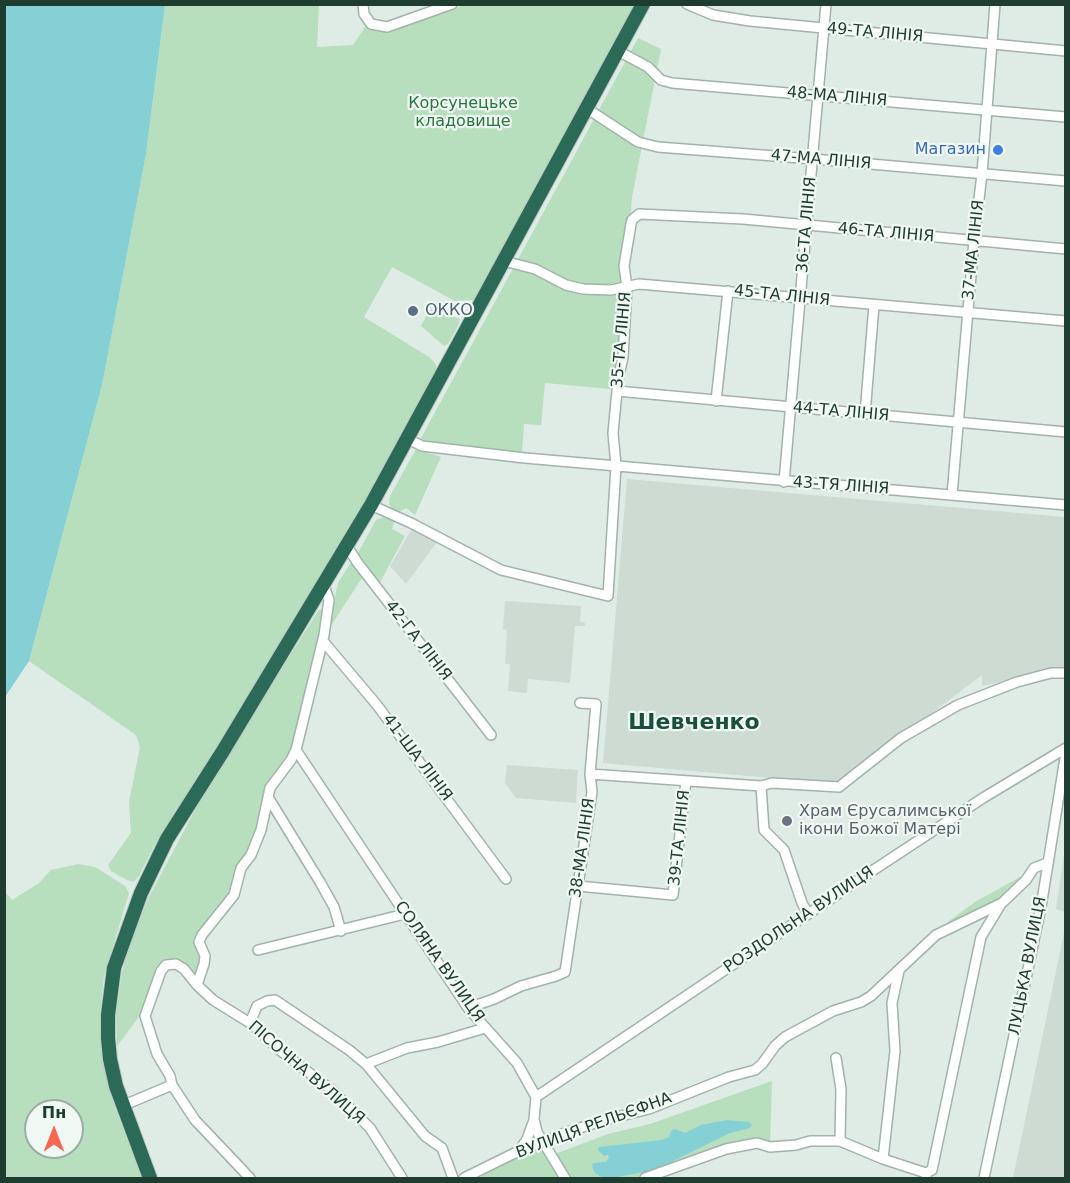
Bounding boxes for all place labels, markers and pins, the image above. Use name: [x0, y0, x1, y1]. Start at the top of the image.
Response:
place label: Магазин: [915, 140, 986, 160]
marker: Магазин: [991, 143, 1005, 157]
place label: ОККО: [425, 301, 473, 321]
marker: ОККО: [406, 304, 420, 318]
place label: Храм Єрусалимської ікони Божої Матері: [799, 802, 971, 840]
marker: Храм Єрусалимської ікони Божої Матері: [780, 814, 794, 828]

